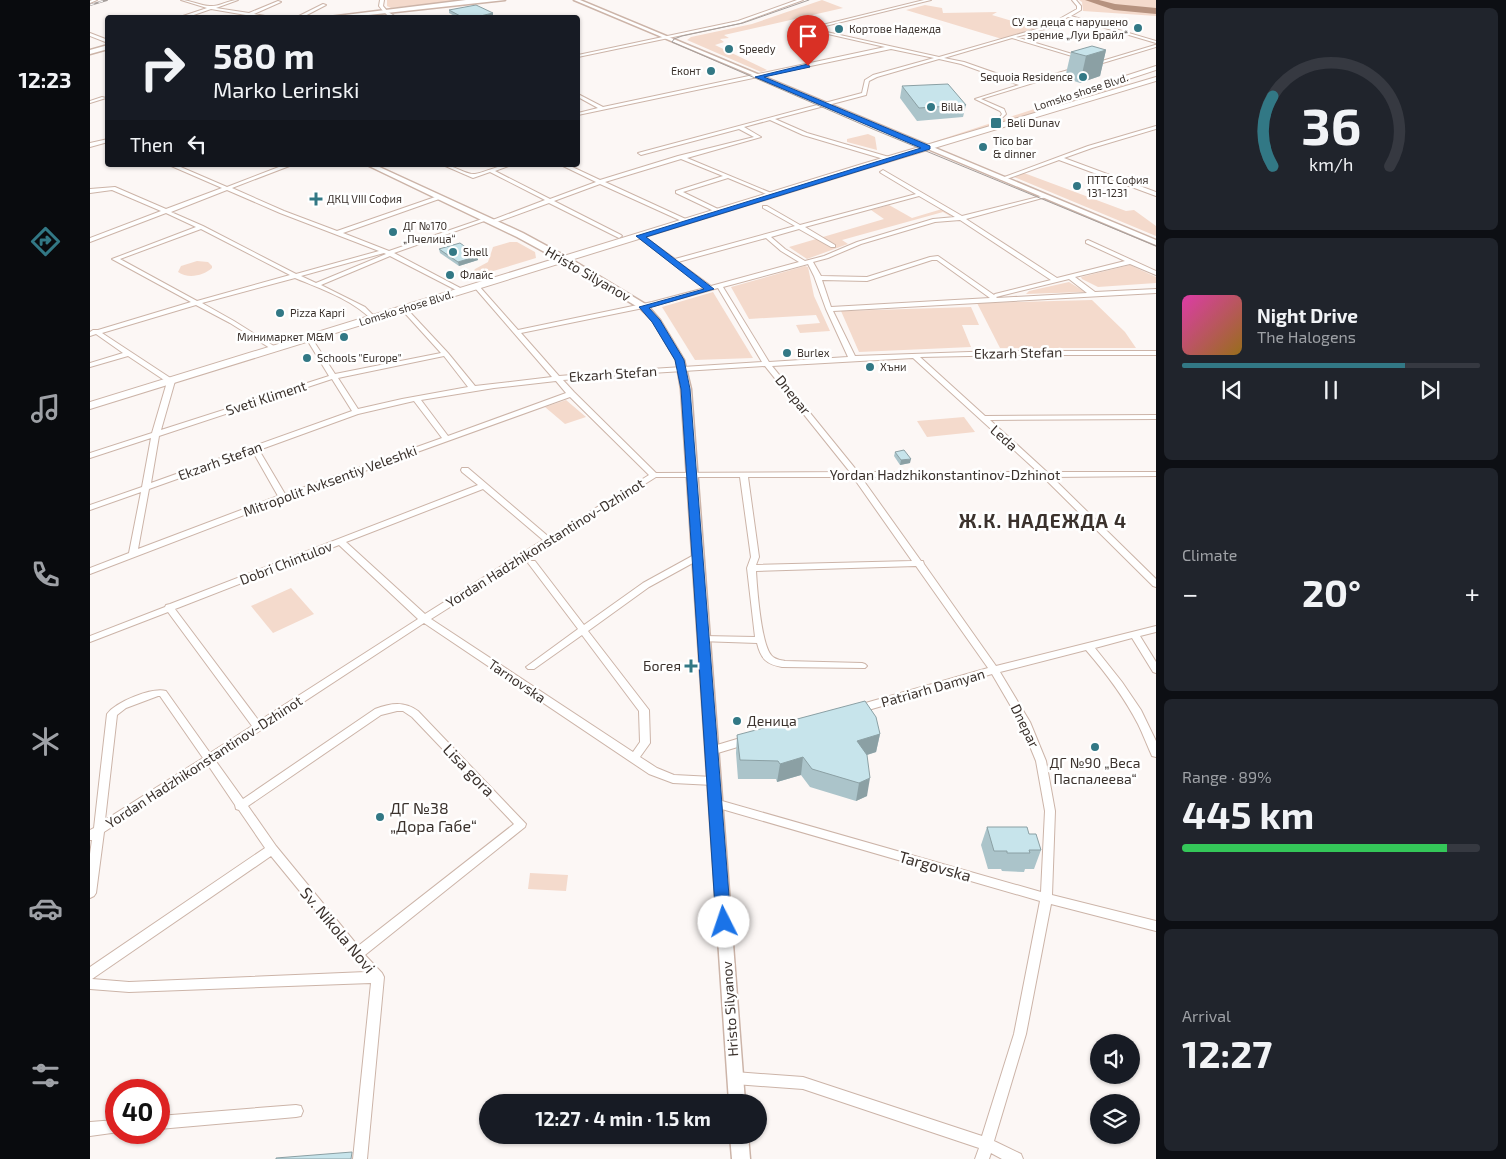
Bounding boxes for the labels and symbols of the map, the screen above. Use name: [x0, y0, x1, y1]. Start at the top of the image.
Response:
pin: [787, 15, 829, 66]
place label: СУ за деца с нарушено зрение „Луи Брайл“: [1012, 15, 1128, 42]
place label: Кортове Надежда: [849, 22, 941, 35]
marker: СУ за деца с нарушено зрение „Луи Брайл“: [1132, 22, 1144, 34]
marker: Кортове Надежда: [833, 23, 845, 35]
place label: Speedy: [739, 42, 776, 55]
marker: Speedy: [723, 43, 735, 55]
place label: Еконт: [671, 64, 702, 77]
marker: Еконт: [705, 65, 717, 77]
place label: Sequoia Residence: [980, 70, 1073, 83]
street label: Lomsko shose Blvd.: [1032, 70, 1129, 113]
marker: Sequoia Residence: [1077, 71, 1089, 83]
place label: Billa: [941, 100, 963, 113]
marker: Billa: [925, 101, 937, 113]
marker: Beli Dunav: [989, 116, 1003, 130]
place label: Beli Dunav: [1007, 116, 1060, 129]
place label: Tico bar & dinner: [993, 134, 1037, 160]
marker: Tico bar & dinner: [977, 141, 989, 153]
place label: ПТТС София 131-1231: [1087, 173, 1149, 199]
marker: ПТТС София 131-1231: [1071, 180, 1083, 192]
marker: ДКЦ VIII София: [309, 192, 323, 206]
place label: ДКЦ VIII София: [327, 192, 402, 205]
place label: ДГ №170 „Пчелица“: [403, 219, 455, 245]
marker: ДГ №170 „Пчелица“: [387, 226, 399, 238]
street label: Hristo Silyanov: [543, 242, 634, 305]
place label: Shell: [463, 245, 489, 258]
marker: Shell: [447, 246, 459, 258]
place label: Флайс: [460, 268, 493, 281]
marker: Флайс: [444, 269, 456, 281]
street label: Lomsko shose Blvd.: [357, 287, 455, 328]
place label: Pizza Kapri: [290, 306, 345, 319]
marker: Pizza Kapri: [274, 307, 286, 319]
place label: Минимаркет М&М: [237, 330, 334, 343]
marker: Минимаркет М&М: [338, 331, 350, 343]
street label: Ekzarh Stefan: [974, 343, 1062, 362]
place label: Burlex: [797, 346, 830, 359]
marker: Burlex: [781, 347, 793, 359]
place label: Schools "Europe": [317, 351, 402, 364]
marker: Schools "Europe": [301, 352, 313, 364]
place label: Хъни: [880, 360, 907, 373]
marker: Хъни: [864, 361, 876, 373]
street label: Ekzarh Stefan: [568, 362, 658, 385]
street label: Dnepar: [772, 371, 815, 418]
street label: Sveti Kliment: [223, 377, 308, 419]
street label: Leda: [987, 421, 1021, 454]
street label: Ekzarh Stefan: [175, 437, 264, 484]
street label: Mitropolit Avksentiy Veleshki: [241, 441, 419, 520]
street label: Yordan Hadzhikonstantinov-Dzhinot: [830, 466, 1060, 483]
street label: Yordan Hadzhikonstantinov-Dzhinot: [443, 474, 647, 611]
district label: Ж.К. НАДЕЖДА 4: [959, 509, 1127, 532]
street label: Dobri Chintulov: [237, 537, 335, 588]
street label: Tarnovska: [485, 655, 549, 706]
place label: Богея: [643, 657, 681, 674]
marker: Богея: [685, 660, 697, 672]
street label: Patriarh Damyan: [879, 665, 987, 710]
street label: Yordan Hadzhikonstantinov-Dzhinot: [102, 692, 305, 831]
street label: Dnepar: [1008, 701, 1043, 751]
place label: Деница: [747, 712, 797, 729]
marker: Деница: [731, 715, 743, 727]
street label: Lisa gora: [440, 739, 499, 800]
marker: ДГ №90 „Веса Паспалеева“: [1089, 741, 1101, 753]
place label: ДГ №90 „Веса Паспалеева“: [1050, 754, 1140, 787]
place label: ДГ №38 „Дора Габе“: [390, 798, 477, 835]
marker: ДГ №38 „Дора Габе“: [374, 811, 386, 823]
street label: Targovska: [897, 846, 973, 885]
street label: Sv. Nikola Novi: [297, 883, 380, 976]
position arrow: [697, 895, 749, 947]
street label: Hristo Silyanov: [718, 960, 741, 1057]
speed limit sign: 40: [105, 1079, 170, 1144]

